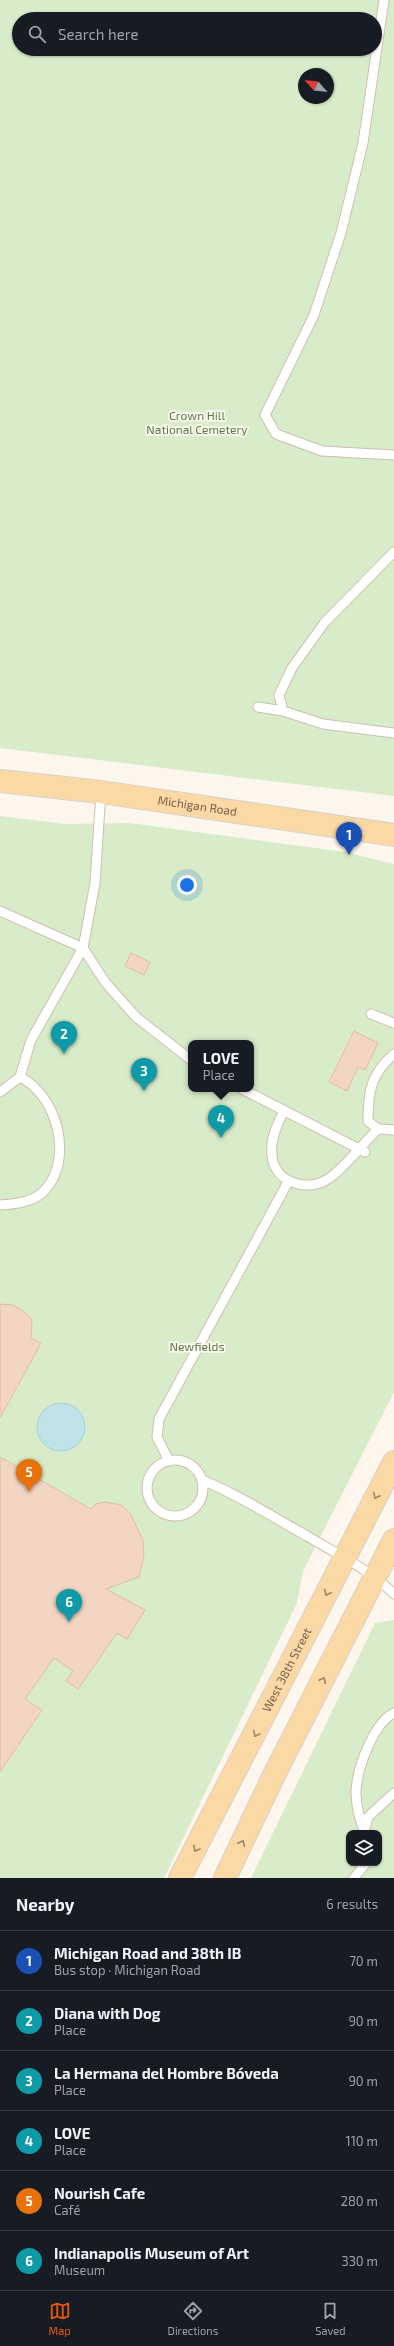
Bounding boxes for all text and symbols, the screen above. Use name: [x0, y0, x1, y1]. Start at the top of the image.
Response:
search box: [12, 12, 382, 56]
icon: search: [26, 23, 48, 45]
text: Search here: [58, 25, 139, 43]
north arrow: [298, 68, 334, 104]
park label: Crown Hill National Cemetery: [146, 408, 248, 436]
street label: Michigan Road: [157, 792, 238, 818]
pin: 1: [336, 822, 362, 855]
your location: [177, 875, 197, 895]
pin: 2: [51, 1021, 77, 1054]
popup: [188, 1040, 254, 1092]
text: LOVE: [203, 1049, 239, 1067]
pin: 3: [131, 1058, 157, 1091]
text: Place: [203, 1067, 235, 1083]
pin: 4: [208, 1105, 234, 1138]
park label: Newfields: [169, 1339, 225, 1353]
pin: 5: [16, 1459, 42, 1492]
one-way arrow: [373, 1492, 381, 1500]
one-way arrow: [324, 1588, 332, 1596]
pin: 6: [56, 1589, 82, 1622]
street label: West 38th Street: [259, 1625, 314, 1714]
one-way arrow: [318, 1676, 325, 1684]
one-way arrow: [253, 1729, 261, 1737]
map controls: [346, 1830, 382, 1866]
button: layers: [346, 1830, 382, 1866]
one-way arrow: [237, 1839, 245, 1847]
one-way arrow: [193, 1845, 200, 1852]
text: Nearby: [16, 1894, 74, 1914]
text: 6 results: [326, 1896, 378, 1912]
text: Michigan Road and 38th IB: [54, 1944, 241, 1962]
text: 1: [26, 1953, 32, 1969]
text: 70 m: [349, 1953, 378, 1969]
text: Bus stop · Michigan Road: [54, 1962, 201, 1978]
text: Diana with Dog: [54, 2004, 161, 2022]
text: 2: [25, 2013, 33, 2029]
text: 90 m: [348, 2013, 378, 2029]
text: Place: [54, 2022, 86, 2038]
text: La Hermana del Hombre Bóveda: [54, 2064, 279, 2082]
text: 3: [25, 2073, 33, 2089]
text: 90 m: [348, 2073, 378, 2089]
text: Place: [54, 2082, 86, 2098]
text: LOVE: [54, 2124, 90, 2142]
text: 4: [25, 2133, 33, 2149]
text: 110 m: [346, 2133, 378, 2149]
text: Place: [54, 2142, 86, 2158]
text: Nourish Cafe: [54, 2184, 145, 2202]
text: 5: [25, 2193, 33, 2209]
text: 280 m: [341, 2193, 378, 2209]
text: Café: [54, 2202, 80, 2218]
text: Indianapolis Museum of Art: [54, 2244, 249, 2262]
text: 6: [25, 2253, 33, 2269]
text: 330 m: [341, 2253, 378, 2269]
text: Museum: [54, 2262, 105, 2278]
tab: Map: [49, 2300, 71, 2337]
tab: Directions: [168, 2300, 218, 2337]
tab: Saved: [315, 2300, 346, 2337]

